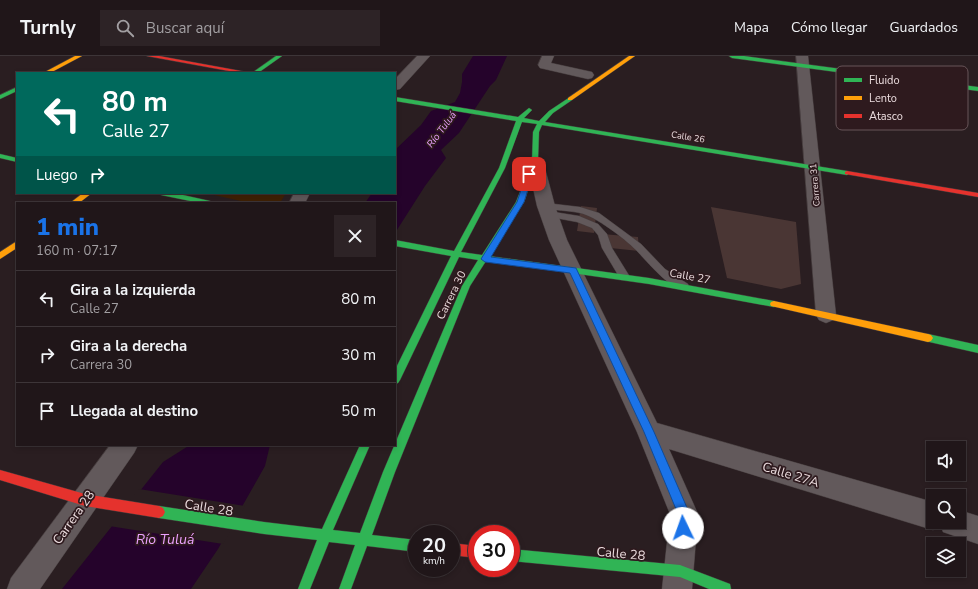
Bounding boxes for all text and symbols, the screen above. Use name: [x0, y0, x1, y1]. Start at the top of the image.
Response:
search box: [100, 10, 380, 46]
text: Turnly: [20, 15, 76, 41]
icon: search: [114, 17, 136, 39]
text: Buscar aquí: [146, 18, 224, 38]
text: Mapa: [734, 18, 769, 37]
text: Cómo llegar: [791, 18, 867, 37]
text: Guardados: [889, 18, 958, 37]
legend: [836, 66, 968, 130]
text: Fluido: [869, 73, 900, 88]
text: 80 m: [102, 83, 168, 121]
icon: left: [36, 88, 88, 140]
text: Lento: [869, 91, 897, 106]
water label: Río Tuluá: [424, 108, 460, 151]
text: Atasco: [869, 109, 903, 124]
text: Calle 27: [102, 119, 170, 143]
street label: Calle 26: [670, 128, 706, 146]
pin: [512, 157, 546, 191]
icon: arrive: [518, 163, 540, 185]
street label: Carrera 31: [807, 163, 823, 207]
icon: right: [86, 164, 108, 186]
text: Luego: [36, 165, 78, 185]
text: 1 min: [36, 211, 99, 243]
button: close: [334, 215, 376, 257]
text: 160 m · 07:17: [36, 242, 118, 260]
street label: Calle 27: [668, 266, 712, 287]
street label: Carrera 30: [433, 268, 470, 322]
text: Gira a la izquierda: [70, 280, 196, 300]
icon: left: [36, 288, 58, 310]
text: 80 m: [341, 289, 376, 309]
text: Calle 27: [70, 300, 119, 318]
text: Gira a la derecha: [70, 336, 187, 356]
icon: right: [36, 344, 58, 366]
text: 30 m: [341, 345, 376, 365]
text: Carrera 30: [70, 356, 132, 374]
icon: arrive: [36, 400, 58, 422]
text: Llegada al destino: [70, 401, 198, 421]
text: 50 m: [341, 401, 376, 421]
map controls: [926, 441, 966, 577]
button: sound: [926, 441, 966, 481]
street label: Calle 27A: [760, 458, 822, 492]
street label: Carrera 28: [49, 487, 99, 548]
button: search: [926, 489, 966, 529]
street label: Calle 28: [183, 495, 235, 521]
position arrow: [662, 507, 704, 549]
speed limit sign: 30: [468, 525, 520, 577]
water label: Río Tuluá: [136, 530, 195, 549]
text: 20: [422, 532, 446, 559]
button: layers: [926, 537, 966, 577]
street label: Calle 28: [596, 543, 646, 565]
text: km/h: [423, 554, 445, 568]

